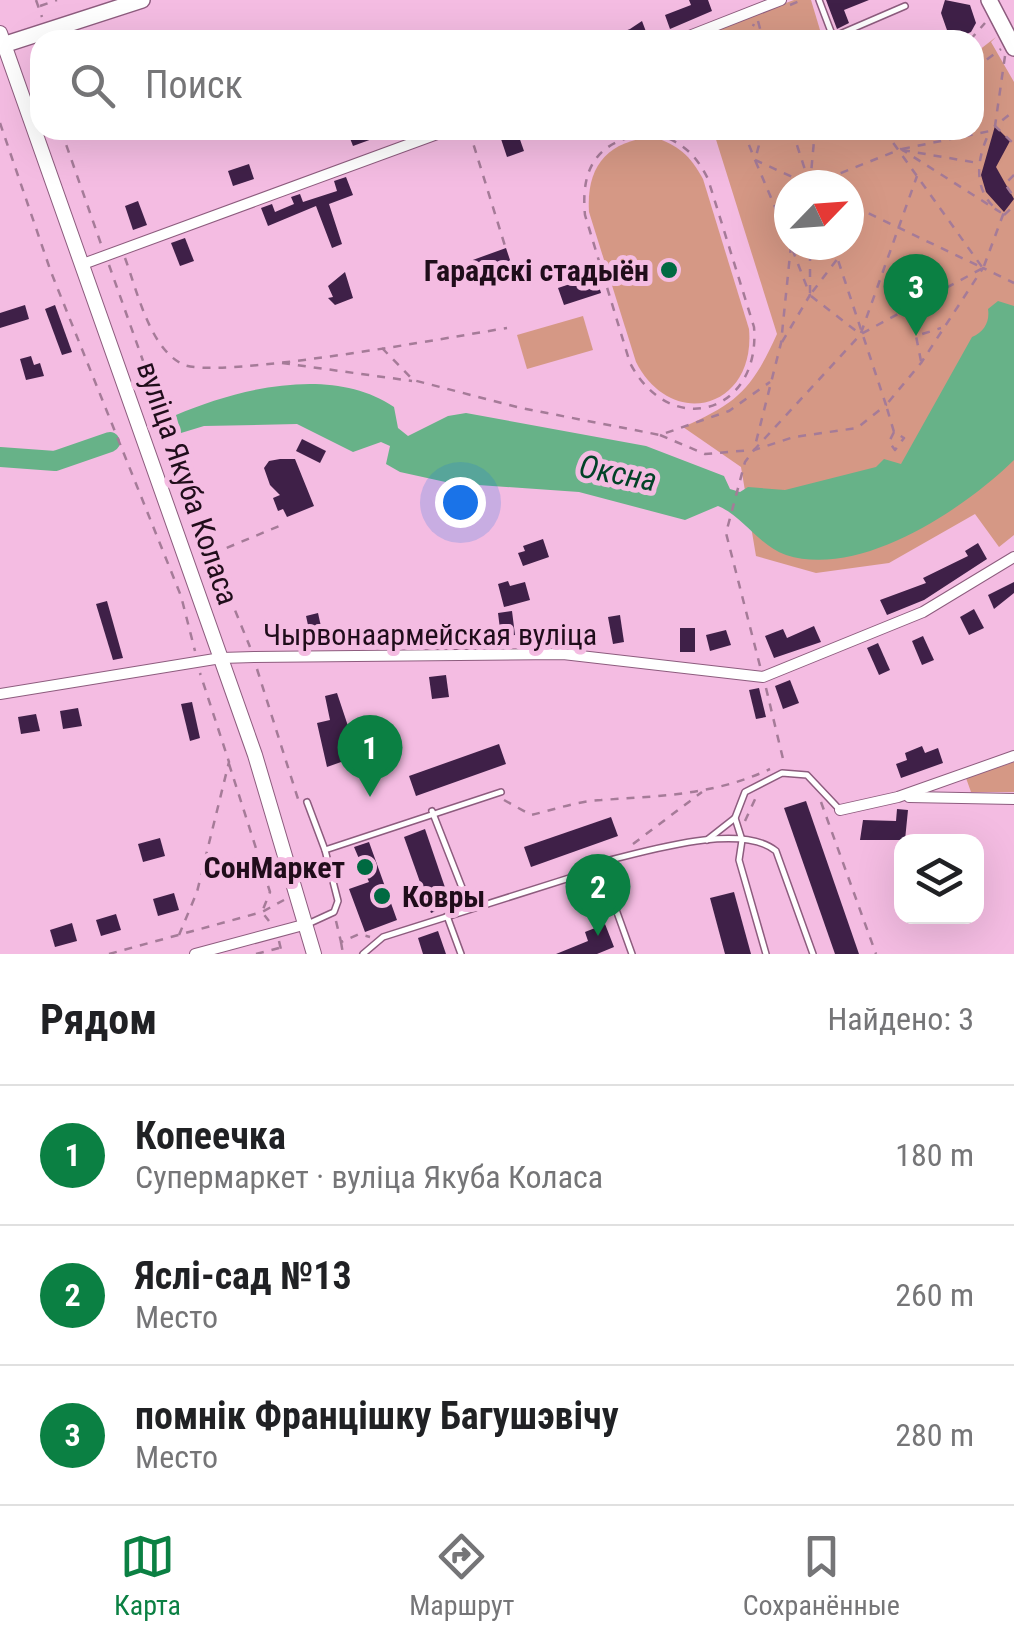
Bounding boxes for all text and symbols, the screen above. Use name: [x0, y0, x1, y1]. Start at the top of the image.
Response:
search box: [30, 30, 984, 140]
icon: search: [65, 58, 120, 113]
text: Поиск: [145, 63, 243, 107]
north arrow: [774, 170, 864, 260]
place label: Гарадскі стадыён: [424, 253, 649, 288]
pin: 3: [884, 254, 948, 336]
marker: Гарадскі стадыён: [658, 259, 680, 281]
street label: вуліца Якуба Коласа: [130, 357, 246, 609]
water label: Оксна: [576, 447, 660, 499]
your location: [435, 477, 486, 528]
street label: Чырвонаармейская вуліца: [263, 617, 597, 652]
pin: 1: [338, 714, 402, 797]
map controls: [894, 834, 984, 924]
button: layers: [894, 834, 984, 924]
place label: СонМаркет: [204, 850, 345, 885]
pin: 2: [566, 854, 630, 936]
marker: СонМаркет: [354, 856, 376, 878]
place label: Ковры: [402, 879, 485, 914]
marker: Ковры: [371, 885, 393, 907]
text: Рядом: [40, 995, 157, 1044]
text: Найдено: 3: [827, 1000, 974, 1038]
text: Копеечка: [135, 1114, 286, 1158]
text: 1: [64, 1136, 81, 1174]
text: 180 m: [895, 1136, 974, 1174]
text: Супермаркет · вуліца Якуба Коласа: [135, 1158, 603, 1196]
text: Яслі-сад №13: [135, 1254, 352, 1298]
text: 2: [64, 1276, 81, 1314]
text: 260 m: [895, 1276, 974, 1314]
text: Место: [135, 1298, 218, 1336]
text: помнік Францішку Багушэвічу: [135, 1394, 619, 1438]
text: 3: [64, 1416, 81, 1454]
text: 280 m: [895, 1416, 974, 1454]
text: Место: [135, 1438, 218, 1476]
tab: Карта: [114, 1529, 181, 1622]
tab: Маршрут: [409, 1529, 515, 1622]
tab: Сохранённые: [743, 1529, 900, 1622]

